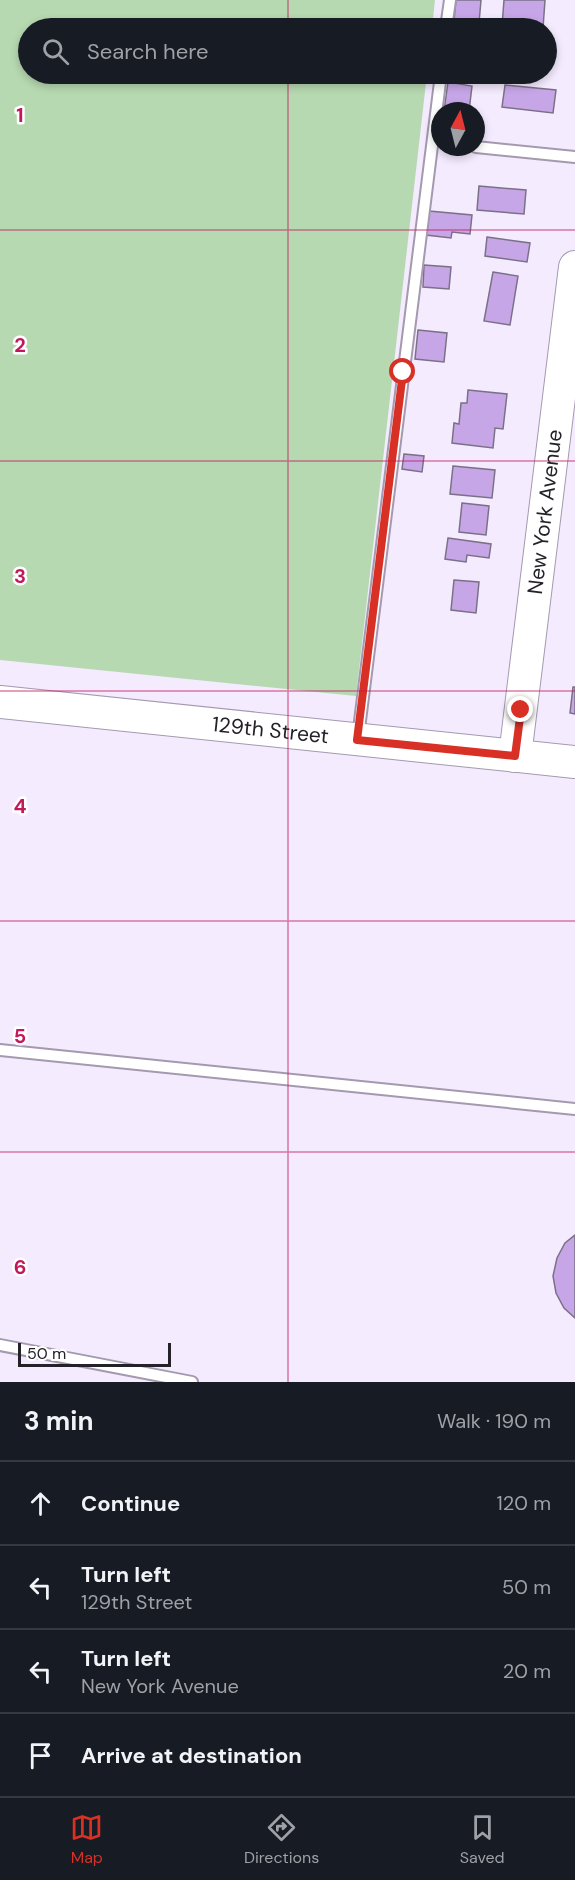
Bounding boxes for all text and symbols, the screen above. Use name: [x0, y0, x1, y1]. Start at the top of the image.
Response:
search box: [18, 18, 557, 84]
icon: search: [39, 35, 72, 68]
text: Search here: [87, 37, 208, 66]
text: 1: [16, 102, 24, 128]
north arrow: [431, 102, 485, 156]
text: 2: [14, 332, 26, 358]
route start: [389, 358, 415, 384]
street label: New York Avenue: [521, 428, 569, 596]
text: 3: [14, 563, 26, 589]
route end: [507, 696, 533, 722]
street label: 129th Street: [211, 710, 330, 750]
text: 4: [14, 793, 27, 819]
text: 5: [14, 1023, 26, 1049]
text: 6: [14, 1254, 26, 1280]
scale bar: [18, 1340, 171, 1368]
text: 50 m: [27, 1343, 66, 1364]
text: 3 min: [24, 1404, 93, 1438]
text: Walk · 190 m: [437, 1408, 551, 1434]
icon: ahead: [24, 1487, 57, 1520]
text: Continue: [81, 1489, 180, 1518]
text: 120 m: [497, 1490, 551, 1516]
text: Turn left: [81, 1560, 171, 1589]
icon: left: [24, 1571, 57, 1604]
text: 50 m: [502, 1574, 551, 1600]
text: 129th Street: [81, 1589, 192, 1615]
text: Turn left: [81, 1644, 171, 1673]
icon: left: [24, 1655, 57, 1688]
text: 20 m: [503, 1658, 551, 1684]
text: New York Avenue: [81, 1673, 239, 1699]
icon: arrive: [24, 1739, 57, 1772]
text: Arrive at destination: [81, 1741, 302, 1770]
tab: Map: [70, 1811, 103, 1868]
tab: Directions: [244, 1811, 319, 1868]
tab: Saved: [460, 1811, 505, 1868]

